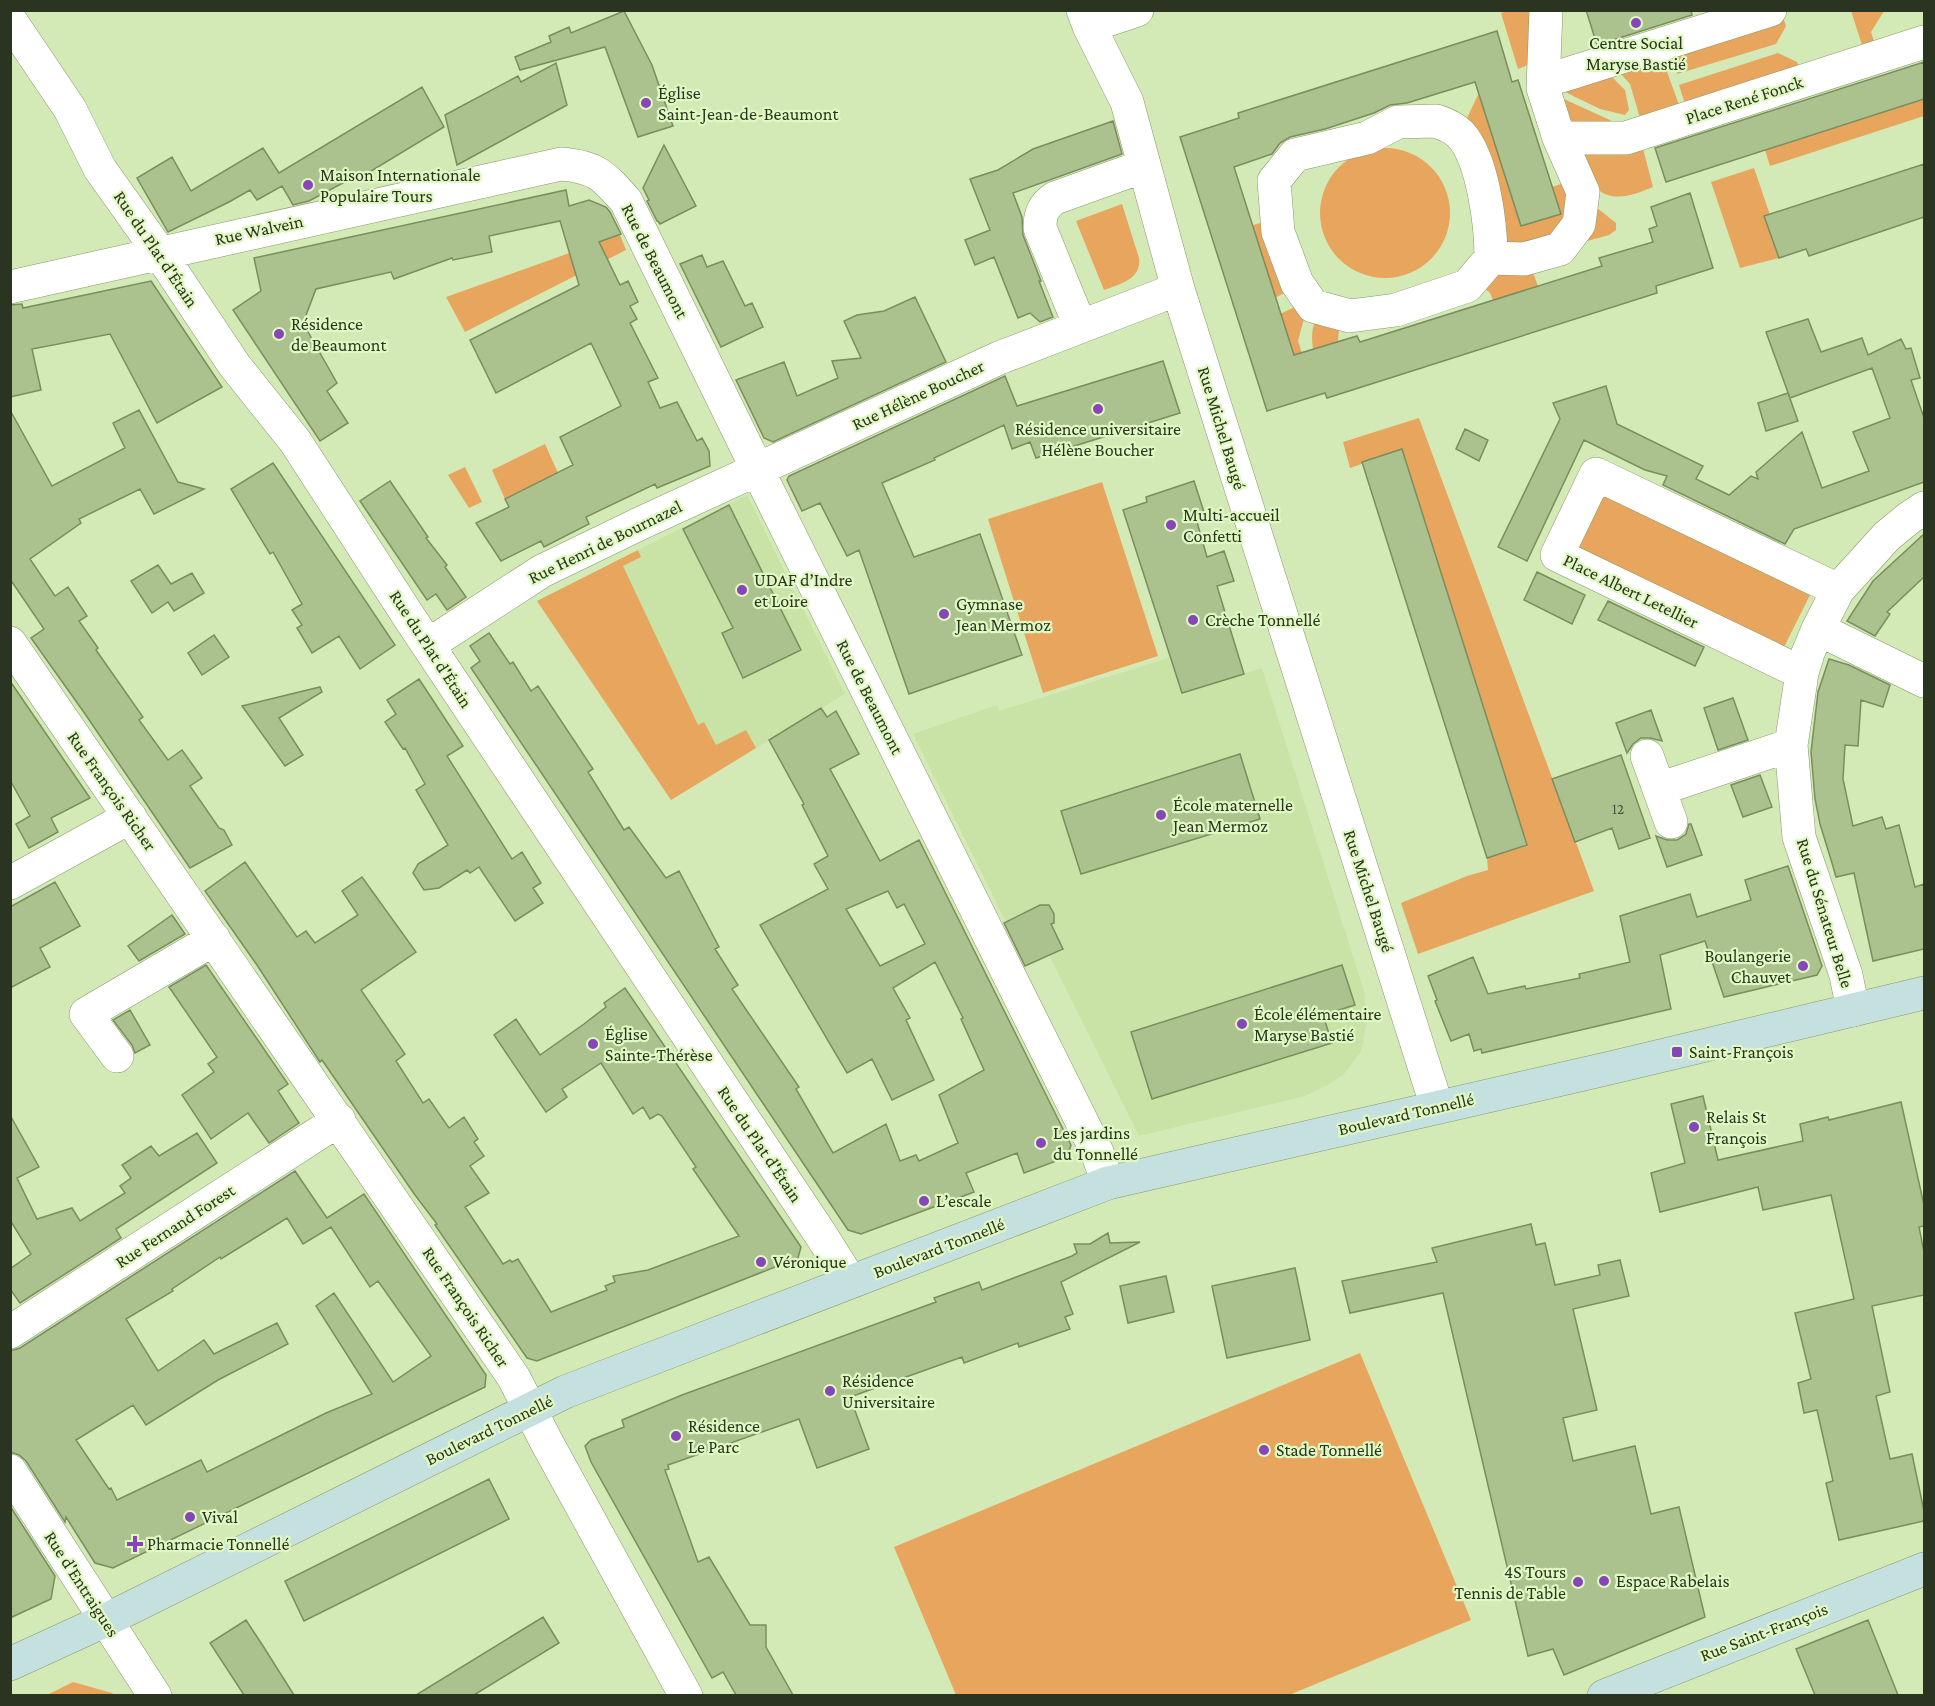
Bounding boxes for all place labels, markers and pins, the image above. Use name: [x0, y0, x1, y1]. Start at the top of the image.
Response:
marker: Centre Social Maryse Bastié: [1629, 16, 1643, 30]
place label: Centre Social Maryse Bastié: [1586, 33, 1686, 74]
place label: Église Saint-Jean-de-Beaumont: [658, 83, 839, 124]
marker: Église Saint-Jean-de-Beaumont: [639, 96, 653, 110]
place label: Maison Internationale Populaire Tours: [320, 165, 481, 206]
marker: Maison Internationale Populaire Tours: [301, 178, 315, 192]
place label: Résidence de Beaumont: [291, 314, 387, 355]
marker: Résidence de Beaumont: [272, 327, 286, 341]
marker: Résidence universitaire Hélène Boucher: [1091, 402, 1105, 416]
place label: Résidence universitaire Hélène Boucher: [1015, 419, 1181, 460]
place label: Multi-accueil Confetti: [1183, 505, 1280, 546]
marker: Multi-accueil Confetti: [1164, 518, 1178, 532]
place label: UDAF d’Indre et Loire: [754, 570, 852, 611]
marker: UDAF d’Indre et Loire: [735, 583, 749, 597]
place label: Gymnase Jean Mermoz: [954, 594, 1051, 635]
marker: Gymnase Jean Mermoz: [937, 607, 951, 621]
place label: Crèche Tonnellé: [1205, 610, 1321, 630]
marker: Crèche Tonnellé: [1186, 613, 1200, 627]
place label: École maternelle Jean Mermoz: [1171, 795, 1293, 836]
marker: École maternelle Jean Mermoz: [1154, 808, 1168, 822]
place label: Boulangerie Chauvet: [1704, 946, 1792, 987]
marker: Boulangerie Chauvet: [1796, 959, 1810, 973]
place label: École élémentaire Maryse Bastié: [1254, 1004, 1382, 1045]
marker: École élémentaire Maryse Bastié: [1235, 1017, 1249, 1031]
place label: Église Sainte-Thérèse: [605, 1024, 713, 1065]
marker: Église Sainte-Thérèse: [586, 1037, 600, 1051]
place label: Saint-François: [1689, 1042, 1793, 1062]
marker: Saint-François: [1670, 1045, 1684, 1059]
place label: Relais St François: [1706, 1107, 1767, 1148]
marker: Relais St François: [1687, 1120, 1701, 1134]
place label: Les jardins du Tonnellé: [1053, 1123, 1138, 1164]
marker: Les jardins du Tonnellé: [1034, 1136, 1048, 1150]
place label: L’escale: [936, 1191, 991, 1211]
marker: L’escale: [917, 1194, 931, 1208]
place label: Véronique: [773, 1252, 846, 1272]
marker: Véronique: [754, 1255, 768, 1269]
place label: Résidence Universitaire: [842, 1371, 935, 1412]
marker: Résidence Universitaire: [823, 1384, 837, 1398]
place label: Résidence Le Parc: [688, 1416, 760, 1457]
marker: Résidence Le Parc: [669, 1429, 683, 1443]
place label: Stade Tonnellé: [1276, 1440, 1382, 1460]
marker: Stade Tonnellé: [1257, 1443, 1271, 1457]
place label: Vival: [202, 1507, 238, 1527]
marker: Vival: [183, 1510, 197, 1524]
place label: Pharmacie Tonnellé: [147, 1534, 289, 1554]
marker: Pharmacie Tonnellé: [128, 1537, 142, 1551]
place label: 4S Tours Tennis de Table: [1454, 1562, 1566, 1603]
place label: Espace Rabelais: [1616, 1571, 1729, 1591]
marker: Espace Rabelais: [1597, 1574, 1611, 1588]
marker: 4S Tours Tennis de Table: [1571, 1575, 1585, 1589]

